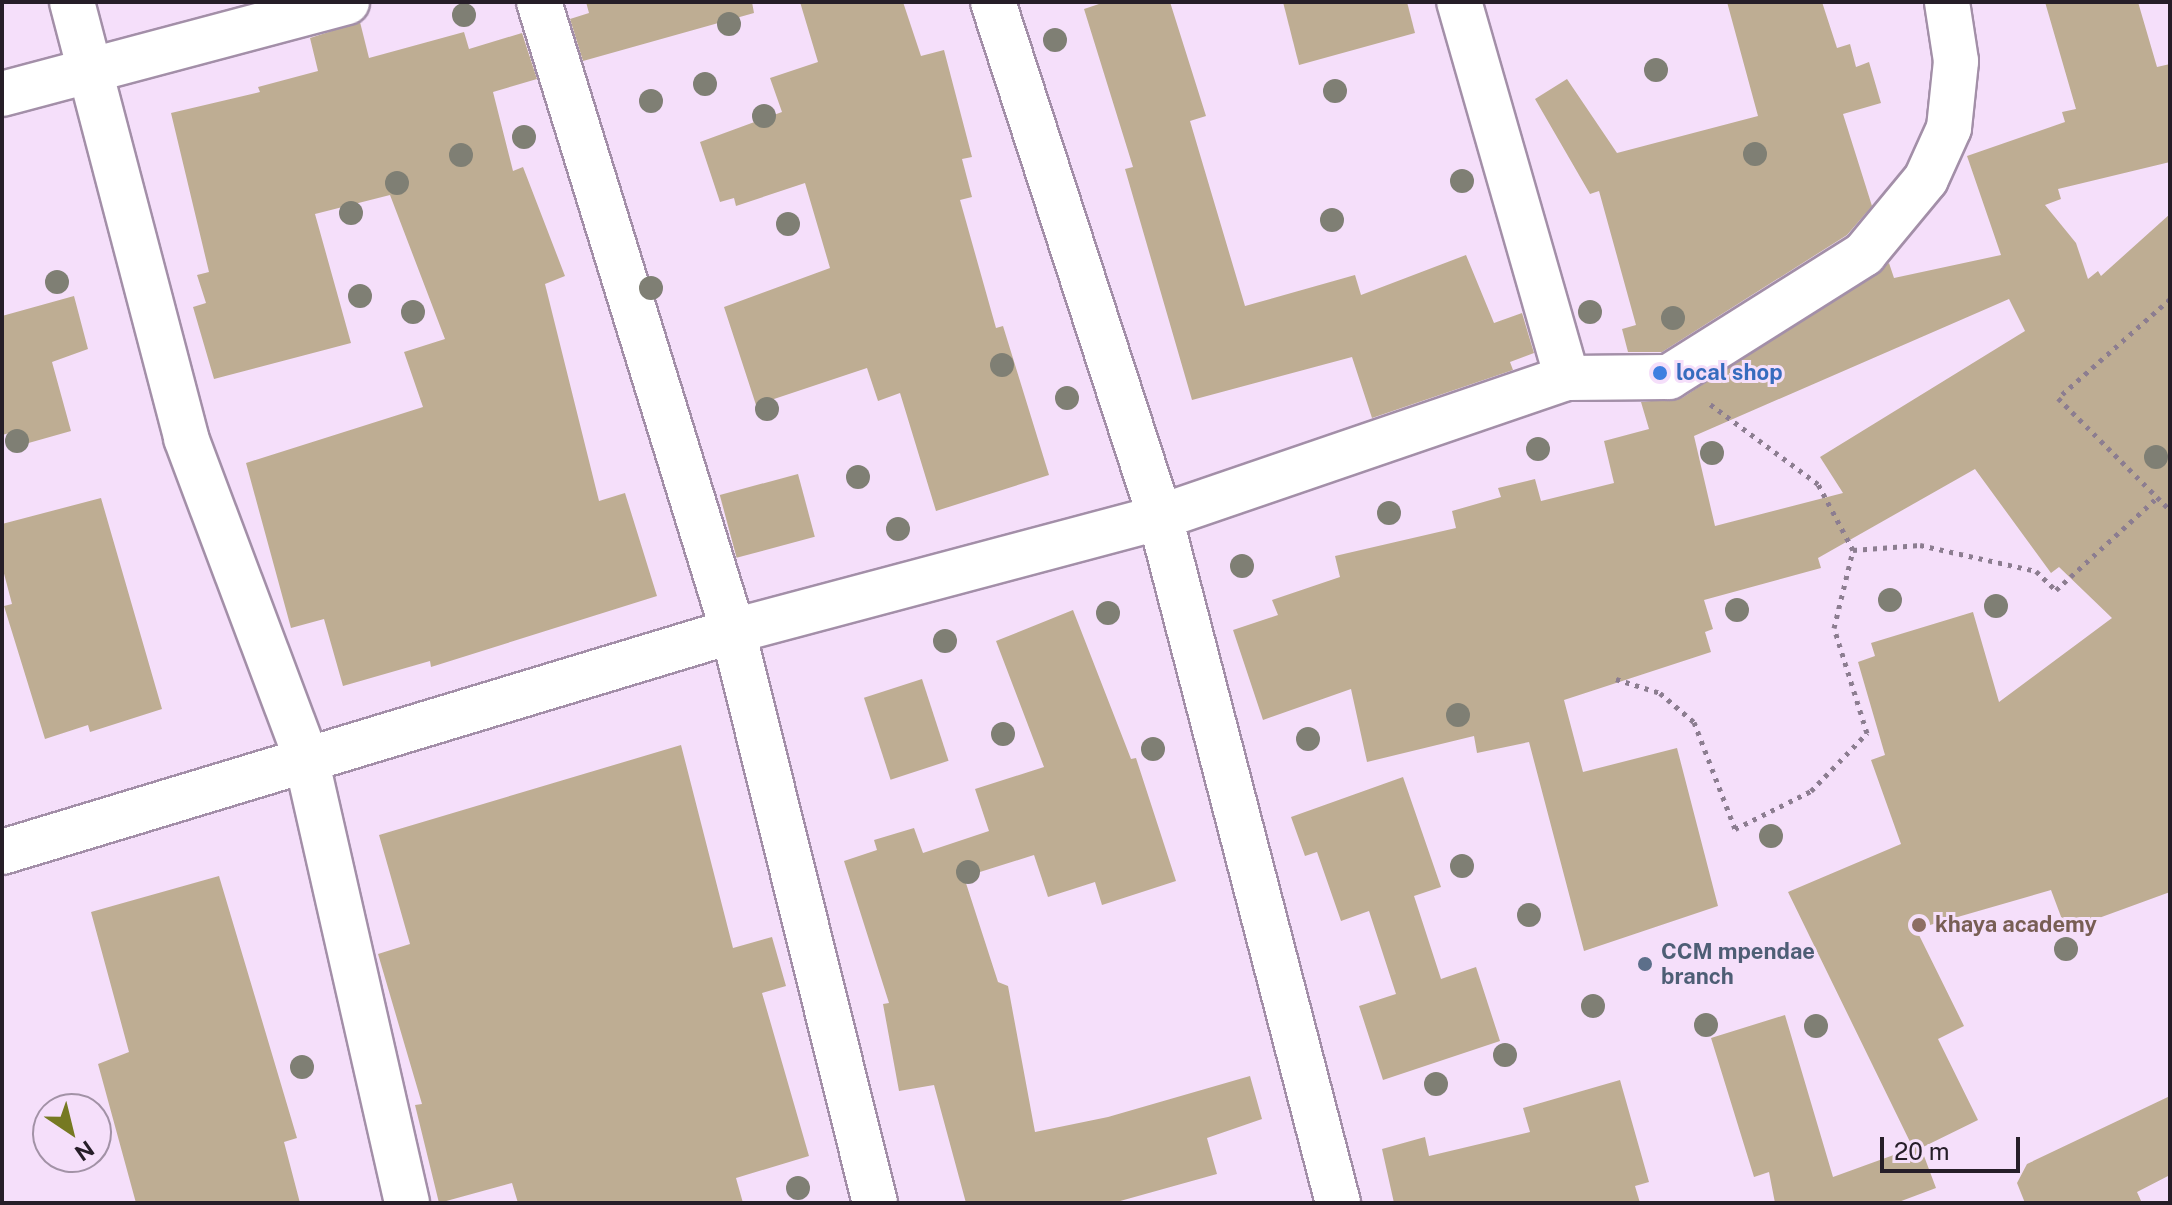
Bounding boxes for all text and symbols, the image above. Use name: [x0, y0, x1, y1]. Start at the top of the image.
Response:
place label: local shop: [1676, 360, 1783, 386]
marker: local shop: [1651, 364, 1669, 382]
place label: khaya academy: [1935, 912, 2097, 938]
marker: khaya academy: [1910, 916, 1928, 934]
place label: CCM mpendae branch: [1661, 938, 1815, 990]
marker: CCM mpendae branch: [1636, 955, 1654, 973]
north arrow: [32, 1093, 112, 1173]
scale bar: [1884, 1121, 2024, 1171]
text: N: [70, 1135, 99, 1167]
text: 20 m: [1894, 1137, 1950, 1165]

